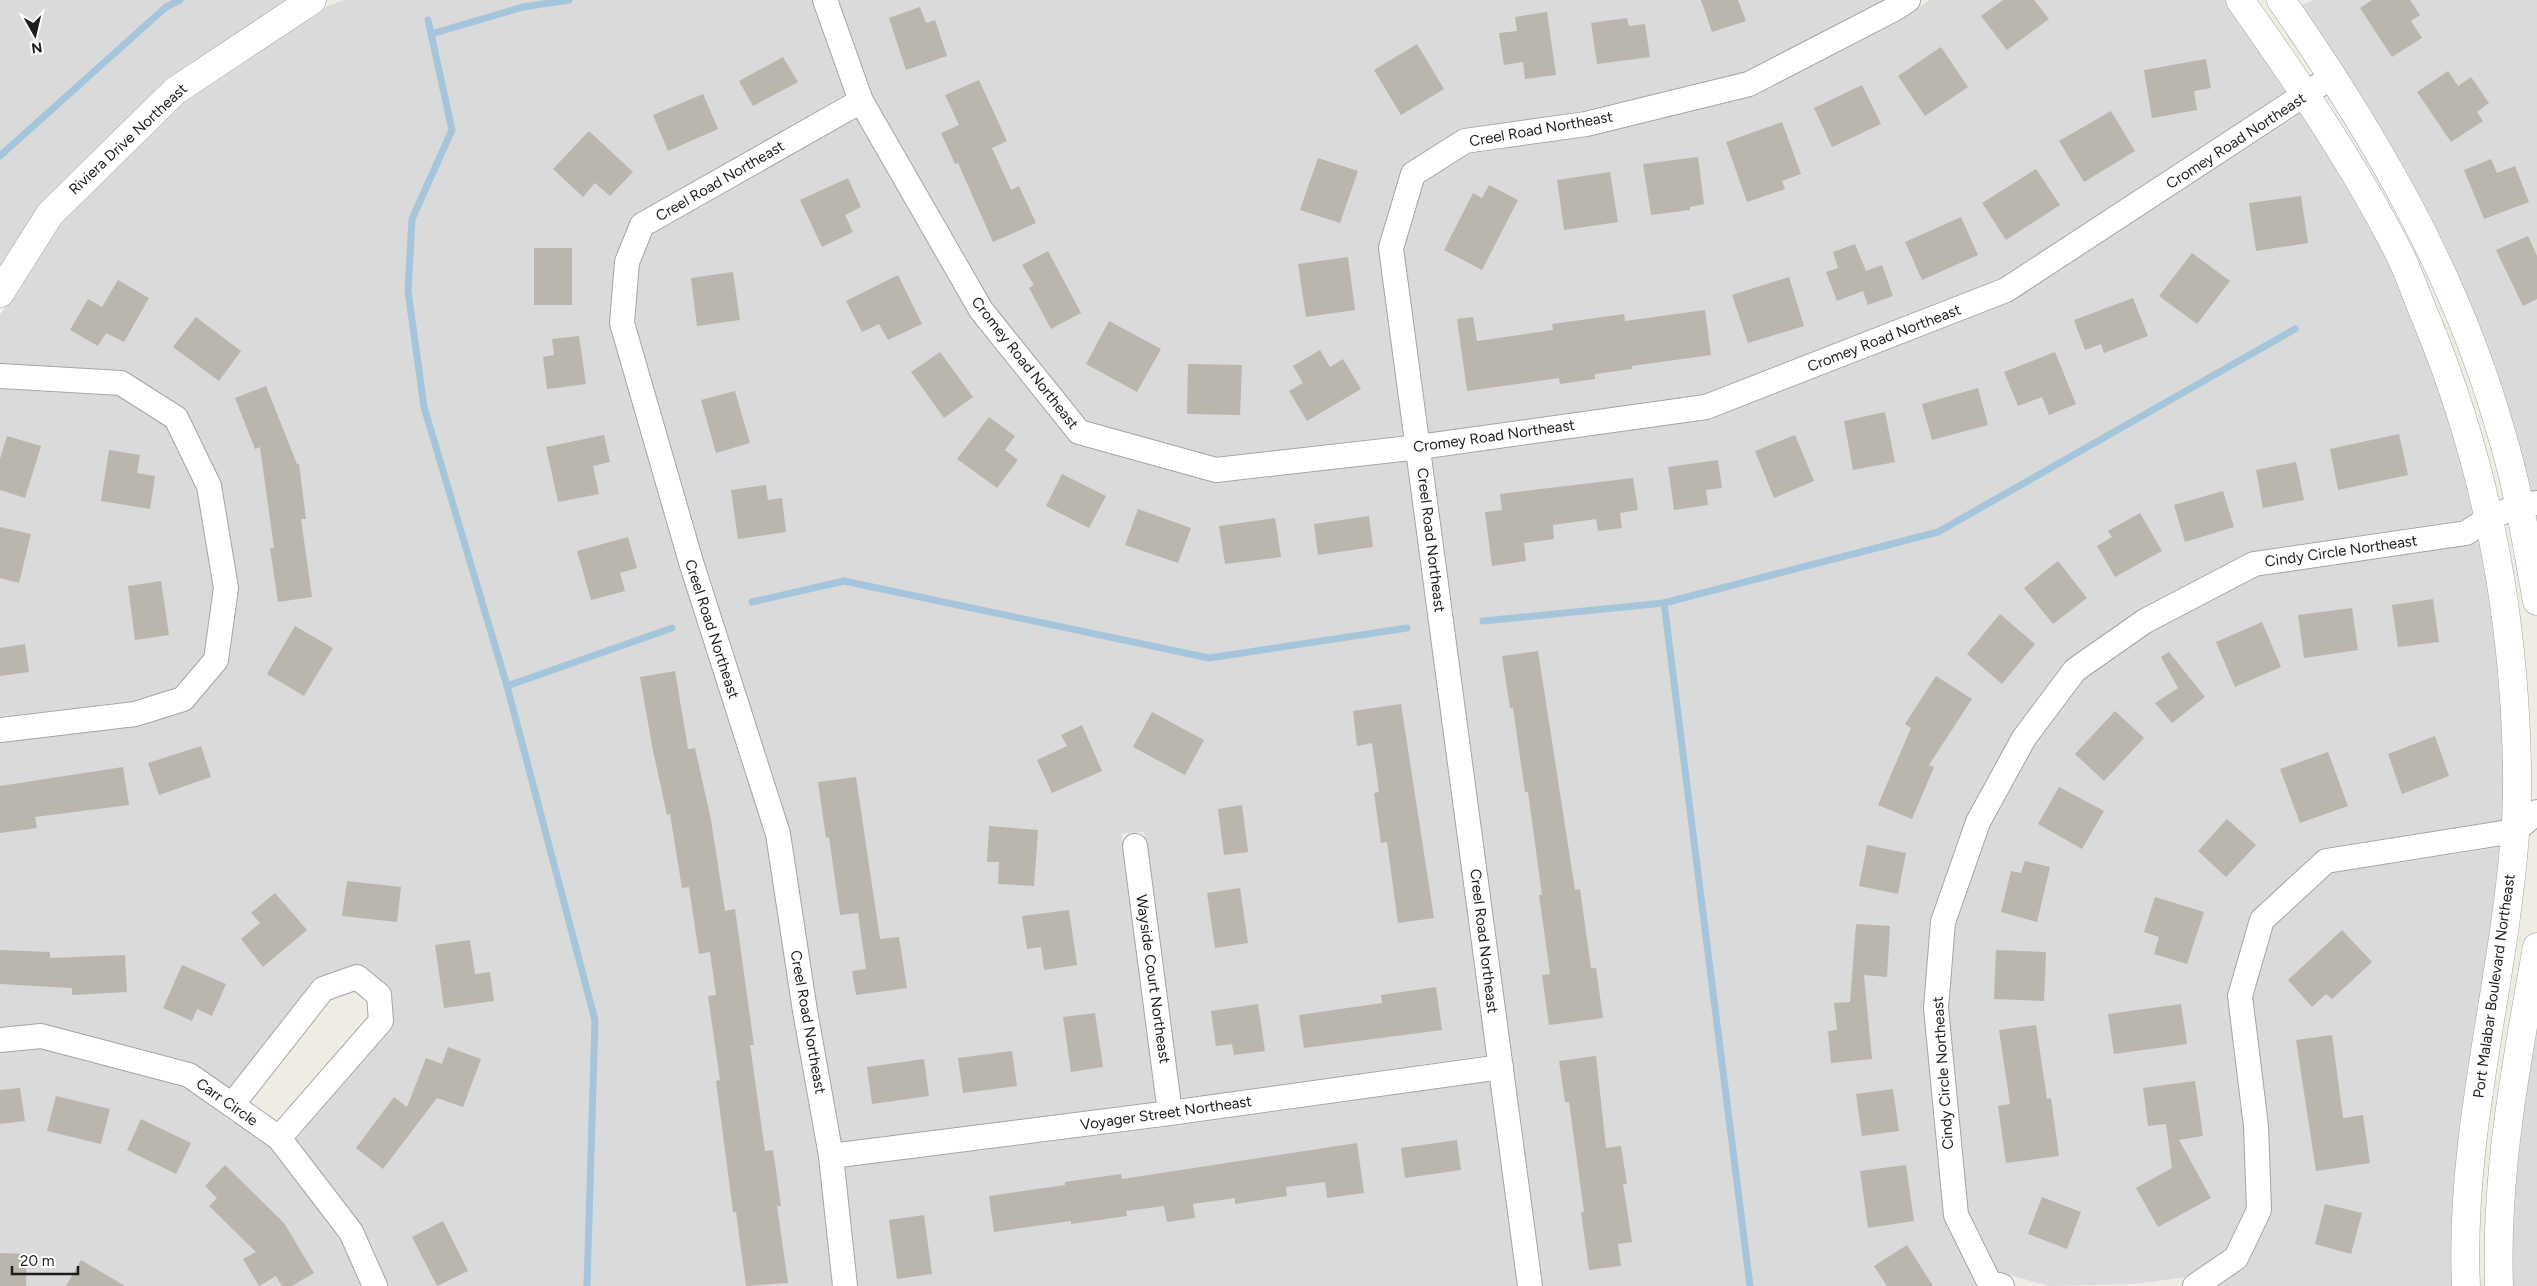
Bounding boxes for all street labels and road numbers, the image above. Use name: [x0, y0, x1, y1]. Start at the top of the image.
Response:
street label: Riviera Drive Northeast: [65, 79, 191, 198]
street label: Cromey Road Northeast: [2163, 89, 2310, 193]
street label: Creel Road Northeast: [1468, 107, 1614, 150]
street label: Creel Road Northeast: [653, 137, 788, 225]
street label: Cromey Road Northeast: [968, 293, 1082, 433]
street label: Cromey Road Northeast: [1805, 300, 1964, 376]
street label: Cromey Road Northeast: [1412, 416, 1576, 456]
street label: Creel Road Northeast: [1413, 467, 1449, 614]
street label: Cindy Circle Northeast: [2264, 531, 2419, 571]
street label: Creel Road Northeast: [681, 557, 743, 701]
street label: Creel Road Northeast: [1466, 868, 1502, 1015]
street label: Port Malabar Boulevard Northeast: [2469, 872, 2519, 1099]
street label: Wayside Court Northeast: [1132, 893, 1174, 1065]
street label: Creel Road Northeast: [787, 949, 830, 1095]
street label: Cindy Circle Northeast: [1929, 995, 1957, 1150]
street label: Carr Circle: [193, 1074, 261, 1130]
street label: Voyager Street Northeast: [1079, 1092, 1253, 1134]

